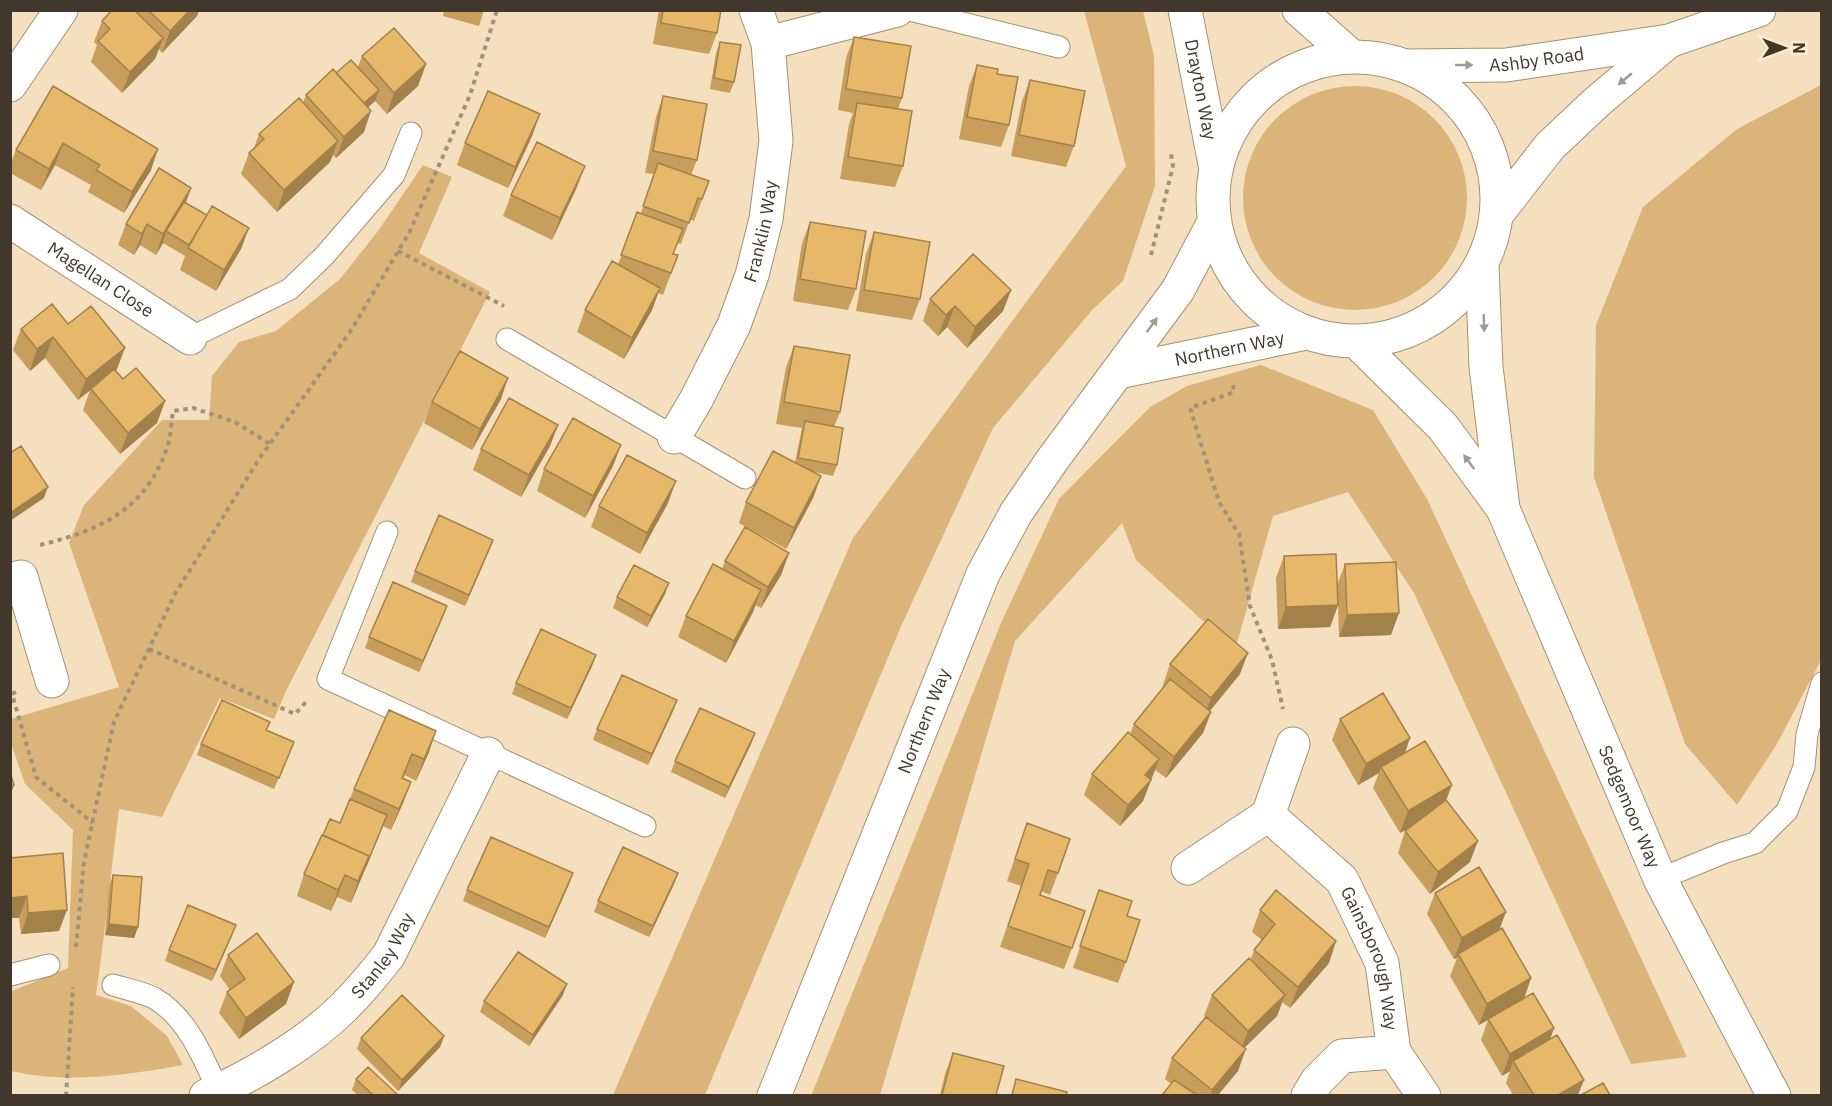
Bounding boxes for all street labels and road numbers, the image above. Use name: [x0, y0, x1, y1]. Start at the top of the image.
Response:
street label: Drayton Way: [1180, 37, 1222, 142]
street label: Ashby Road: [1489, 42, 1586, 76]
street label: Franklin Way: [738, 179, 782, 286]
street label: Magellan Close: [43, 236, 158, 322]
street label: Northern Way: [1173, 326, 1286, 371]
street label: Northern Way: [892, 665, 955, 777]
street label: Sedgemoor Way: [1594, 742, 1666, 871]
street label: Gainsborough Way: [1336, 882, 1403, 1032]
street label: Stanley Way: [346, 909, 419, 1003]

